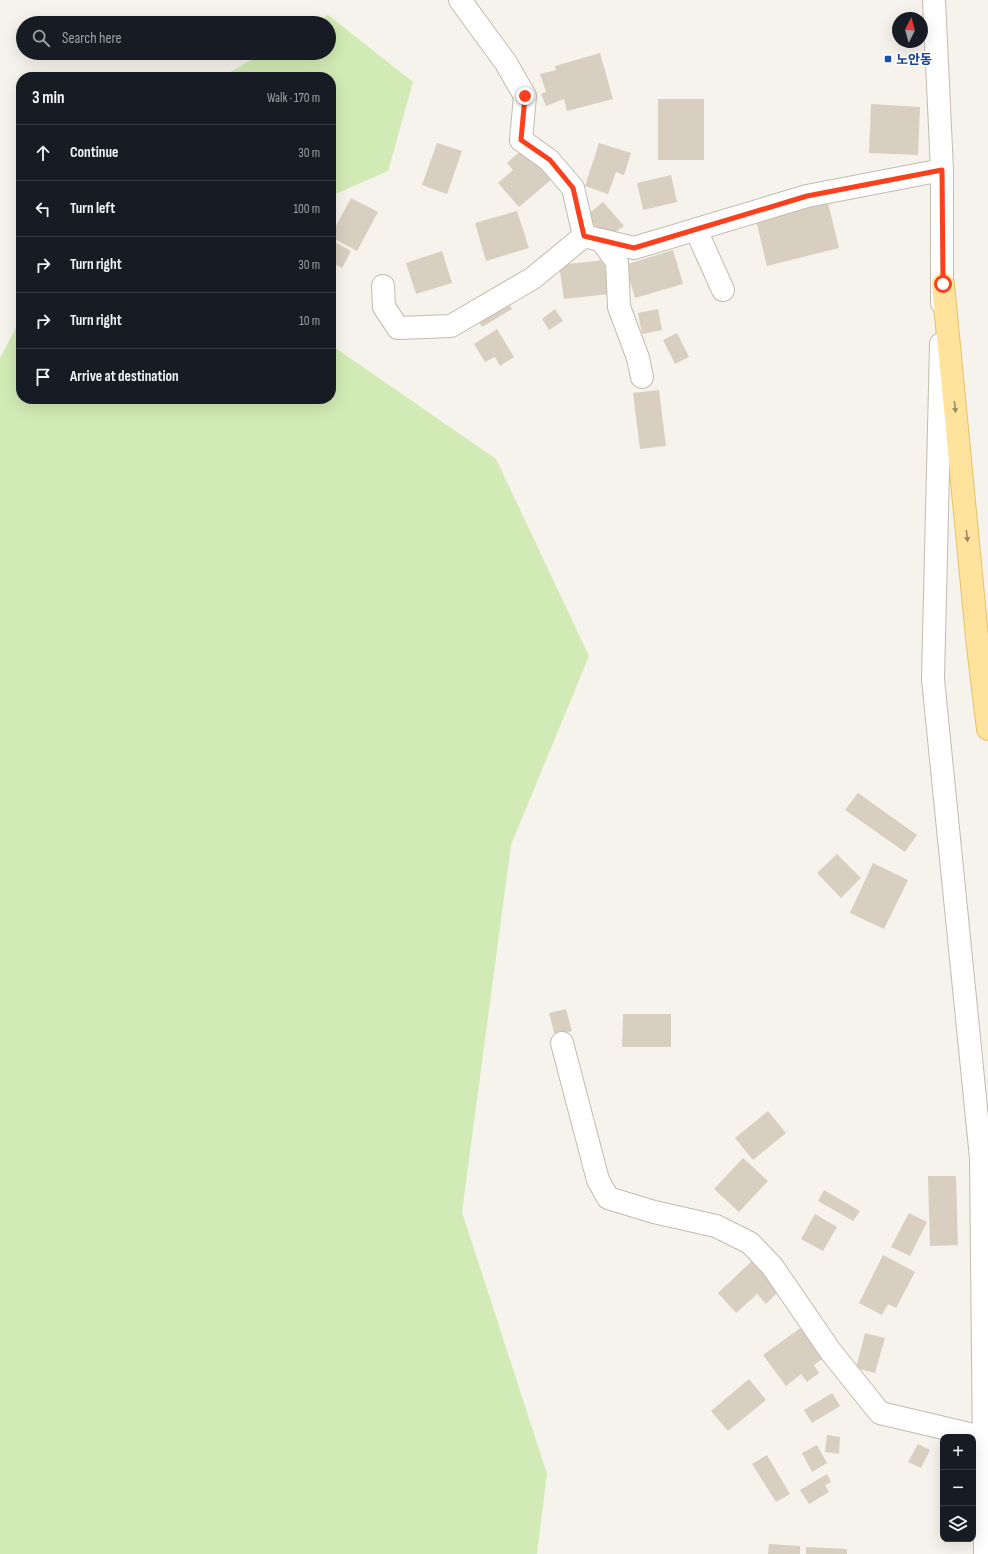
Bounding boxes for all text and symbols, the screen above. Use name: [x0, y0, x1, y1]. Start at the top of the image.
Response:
north arrow: [892, 12, 928, 48]
search box: [16, 16, 336, 60]
icon: search: [30, 27, 52, 49]
text: Search here: [62, 29, 122, 48]
place label: 노안동: [896, 52, 932, 68]
marker: 노안동: [883, 54, 893, 64]
route end: [516, 87, 534, 105]
text: 3 min: [32, 88, 65, 108]
text: Walk · 170 m: [267, 90, 320, 106]
icon: ahead: [32, 142, 54, 164]
text: Continue: [70, 143, 119, 162]
text: 30 m: [298, 145, 320, 161]
icon: left: [32, 198, 54, 220]
text: Turn left: [70, 199, 115, 218]
text: 100 m: [293, 201, 320, 217]
icon: right: [32, 254, 54, 276]
text: Turn right: [70, 255, 122, 274]
text: 30 m: [298, 257, 320, 273]
route start: [934, 275, 952, 293]
icon: right: [32, 310, 54, 332]
text: Turn right: [70, 311, 122, 330]
text: 10 m: [299, 313, 320, 329]
icon: arrive: [32, 366, 54, 388]
text: Arrive at destination: [70, 367, 179, 386]
one-way arrow: [951, 401, 958, 413]
one-way arrow: [964, 530, 971, 542]
map controls: [940, 1434, 976, 1542]
button: +: [940, 1434, 976, 1470]
button: −: [940, 1470, 976, 1506]
button: layers: [940, 1506, 976, 1542]

